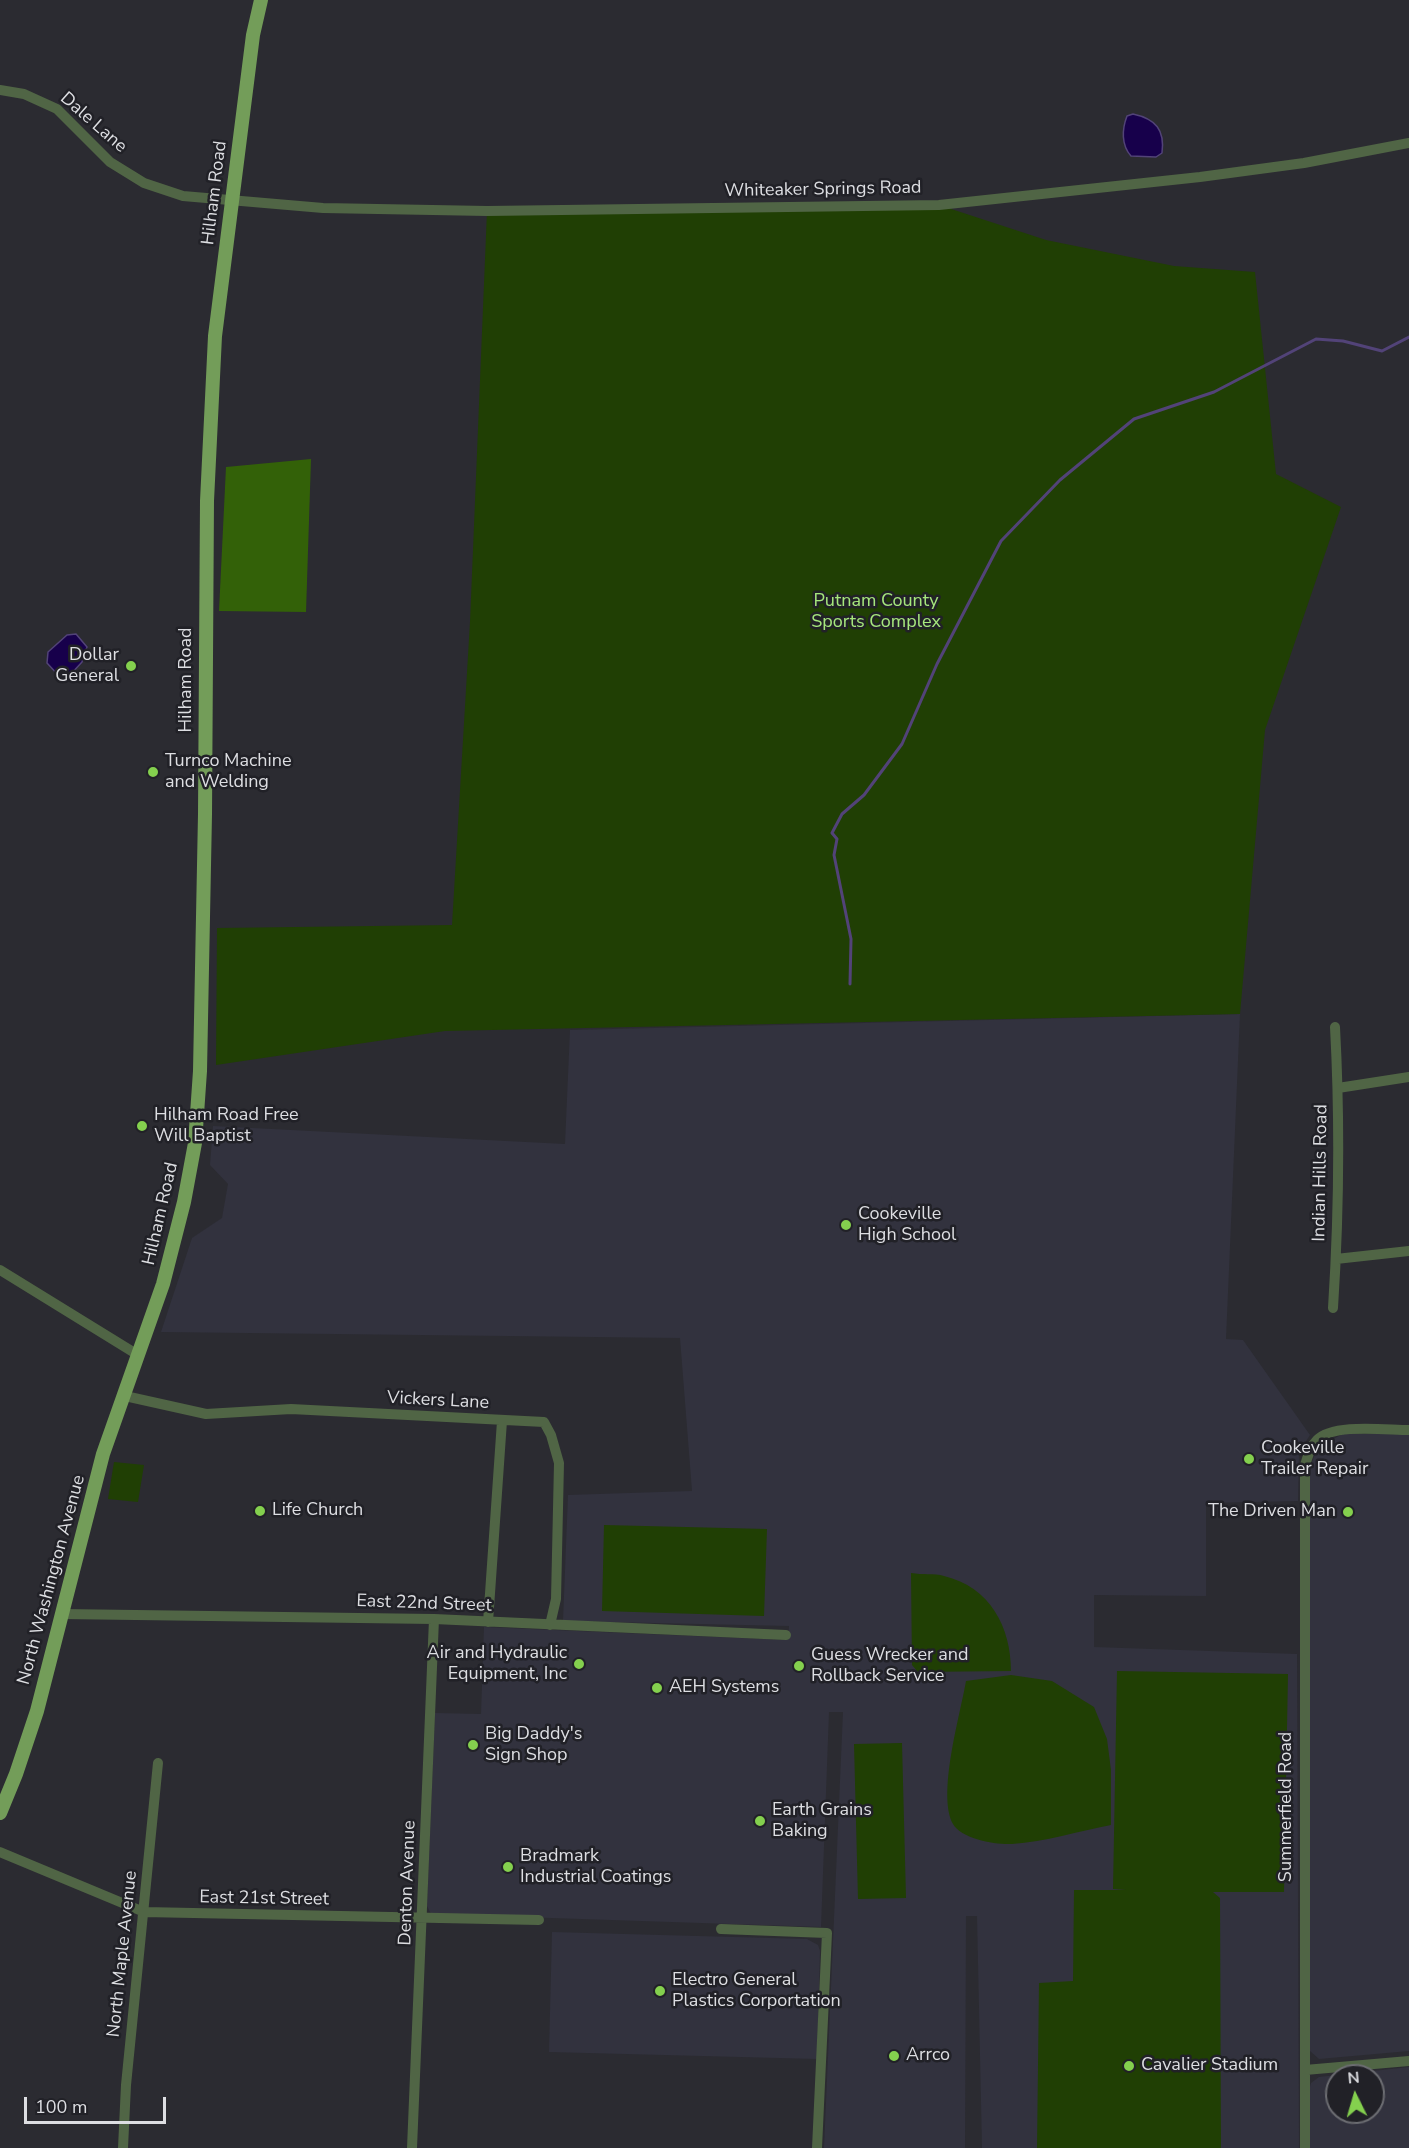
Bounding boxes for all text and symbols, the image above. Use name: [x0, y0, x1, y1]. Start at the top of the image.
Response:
street label: Dale Lane: [55, 88, 131, 158]
street label: Hilham Road: [198, 140, 232, 246]
street label: Whiteaker Springs Road: [724, 177, 922, 203]
park label: Putnam County Sports Complex: [811, 591, 941, 634]
street label: Hilham Road: [176, 628, 198, 732]
place label: Dollar General: [55, 645, 119, 688]
marker: Dollar General: [124, 659, 138, 673]
place label: Turnco Machine and Welding: [165, 751, 292, 794]
marker: Turnco Machine and Welding: [146, 765, 160, 779]
street label: Indian Hills Road: [1309, 1104, 1333, 1242]
place label: Hilham Road Free Will Baptist: [154, 1105, 299, 1148]
marker: Hilham Road Free Will Baptist: [135, 1119, 149, 1133]
street label: Hilham Road: [139, 1160, 183, 1268]
place label: Cookeville High School: [858, 1204, 956, 1246]
marker: Cookeville High School: [839, 1218, 853, 1232]
street label: Vickers Lane: [386, 1388, 490, 1414]
place label: Cookeville Trailer Repair: [1261, 1438, 1368, 1480]
marker: Cookeville Trailer Repair: [1242, 1452, 1256, 1466]
street label: North Washington Avenue: [14, 1473, 90, 1687]
place label: Life Church: [272, 1500, 363, 1522]
place label: The Driven Man: [1208, 1501, 1336, 1523]
marker: Life Church: [253, 1504, 267, 1518]
marker: The Driven Man: [1341, 1505, 1355, 1519]
street label: East 22nd Street: [356, 1591, 492, 1617]
place label: Air and Hydraulic Equipment, Inc: [427, 1643, 567, 1686]
place label: Guess Wrecker and Rollback Service: [811, 1645, 968, 1688]
marker: Air and Hydraulic Equipment, Inc: [572, 1657, 586, 1671]
marker: Guess Wrecker and Rollback Service: [792, 1659, 806, 1673]
place label: AEH Systems: [669, 1677, 779, 1699]
marker: AEH Systems: [650, 1681, 664, 1695]
place label: Big Daddy's Sign Shop: [485, 1724, 582, 1766]
street label: Summerfield Road: [1276, 1732, 1298, 1882]
marker: Big Daddy's Sign Shop: [466, 1738, 480, 1752]
place label: Earth Grains Baking: [772, 1800, 872, 1842]
marker: Earth Grains Baking: [753, 1814, 767, 1828]
street label: Denton Avenue: [395, 1820, 421, 1946]
place label: Bradmark Industrial Coatings: [520, 1846, 671, 1888]
marker: Bradmark Industrial Coatings: [501, 1860, 515, 1874]
street label: North Maple Avenue: [104, 1870, 142, 2038]
street label: East 21st Street: [199, 1887, 329, 1911]
place label: Electro General Plastics Corportation: [672, 1970, 841, 2012]
marker: Electro General Plastics Corportation: [653, 1984, 667, 1998]
place label: Arrco: [906, 2045, 950, 2067]
marker: Arrco: [887, 2049, 901, 2063]
place label: Cavalier Stadium: [1141, 2055, 1278, 2077]
marker: Cavalier Stadium: [1122, 2059, 1136, 2073]
north arrow: [1325, 2064, 1385, 2124]
text: N: [1347, 2067, 1361, 2090]
scale bar: [27, 2085, 170, 2123]
text: 100 m: [35, 2095, 87, 2119]

